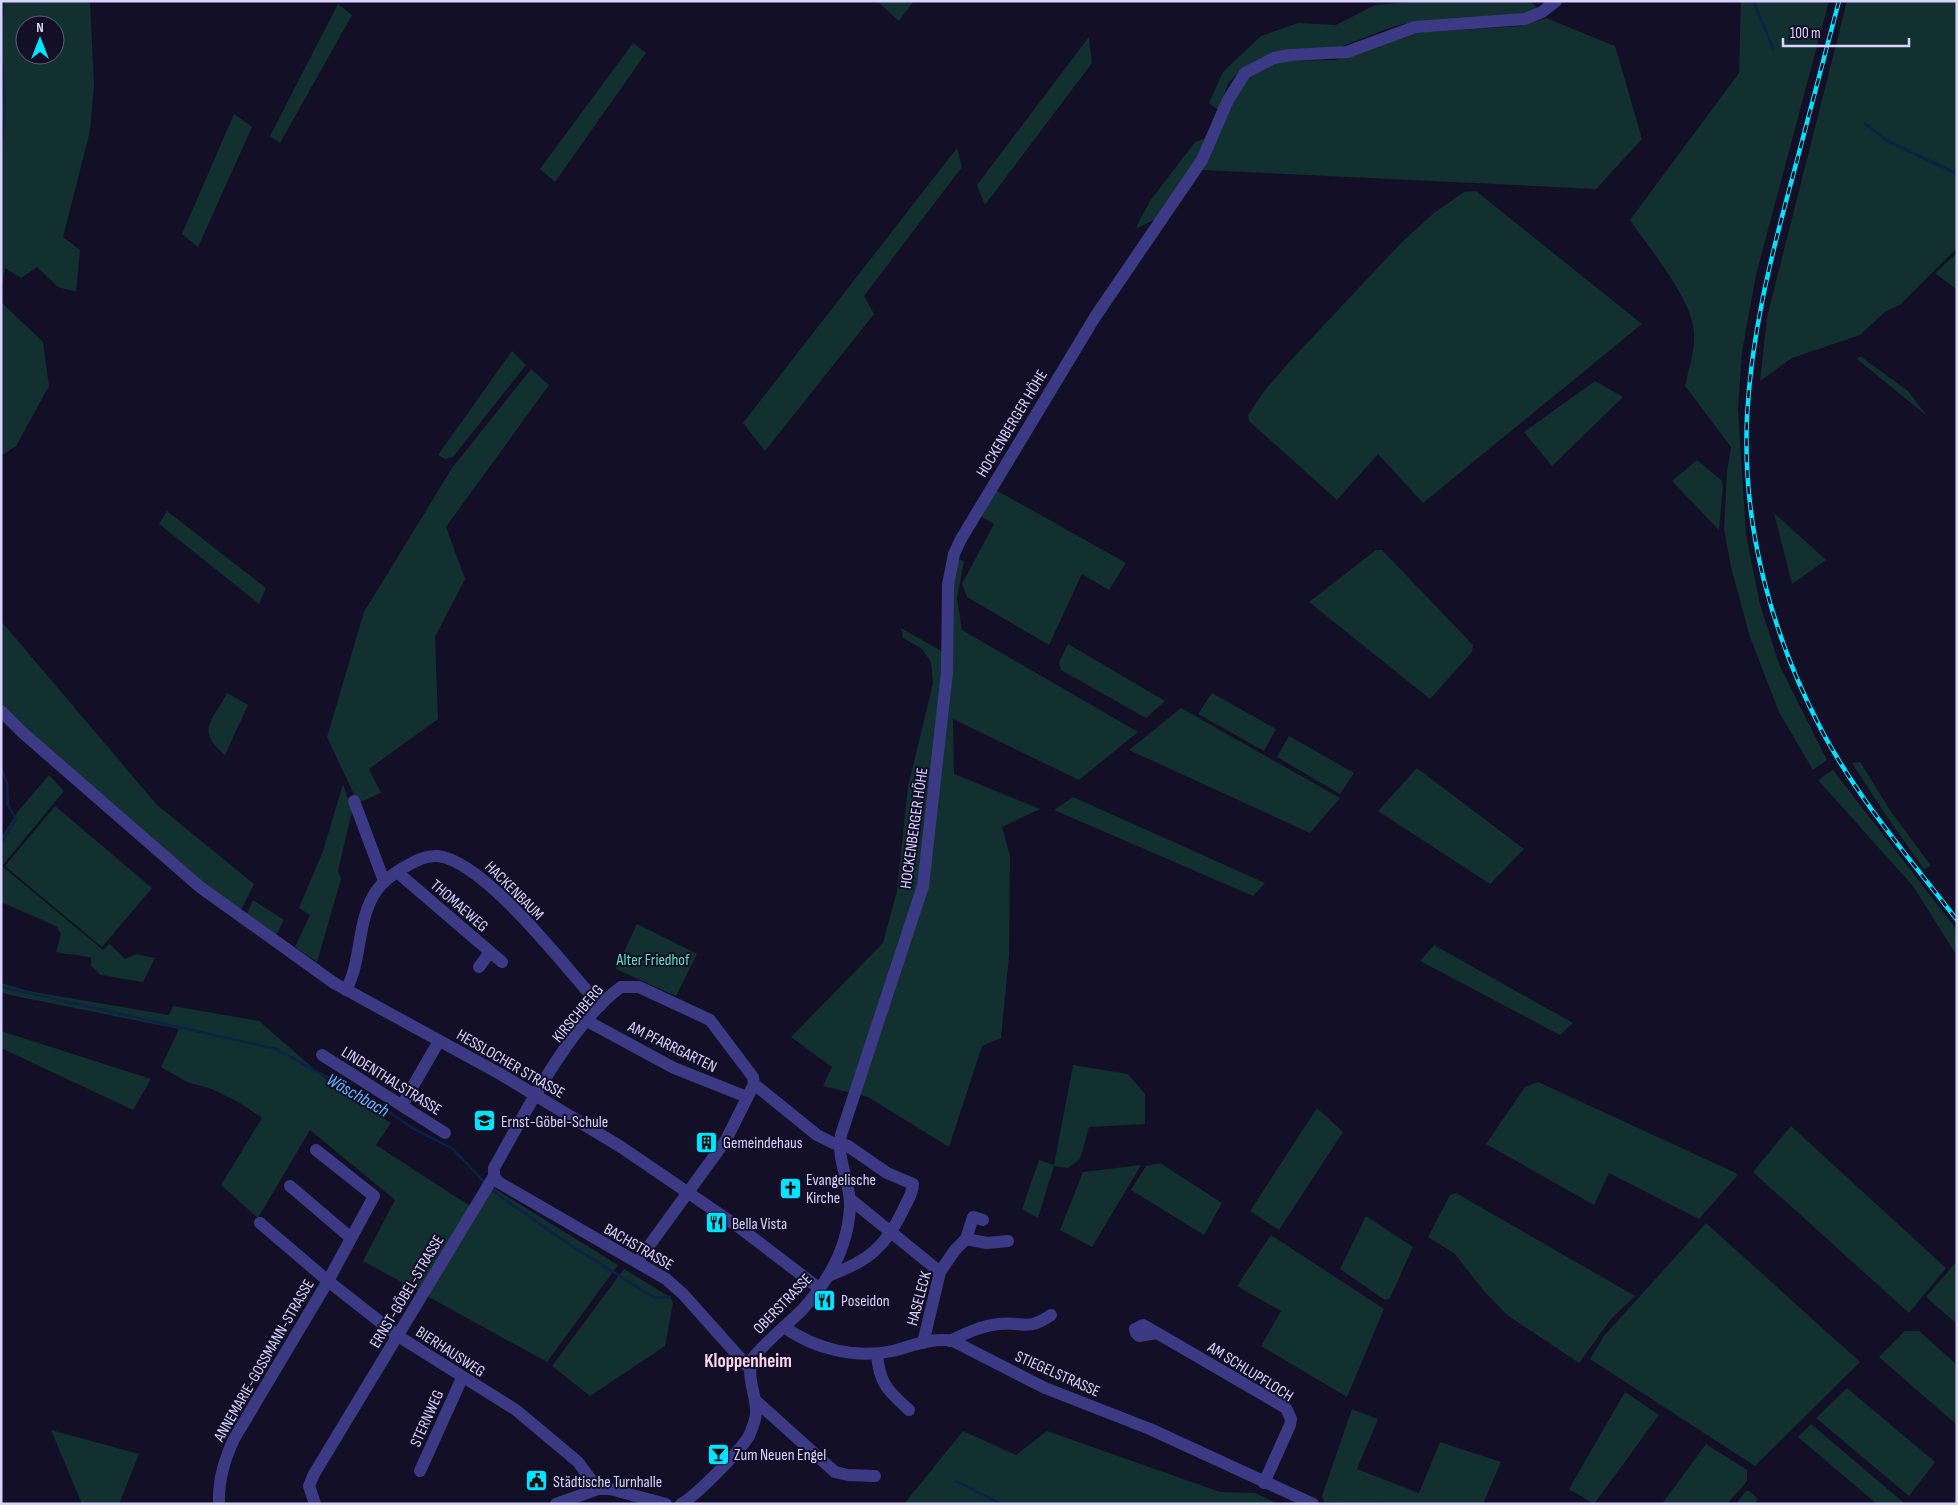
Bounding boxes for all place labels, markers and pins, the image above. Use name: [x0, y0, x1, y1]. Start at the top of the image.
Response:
school or university icon: Ernst-Göbel-Schule: [473, 1109, 497, 1133]
place label: Ernst-Göbel-Schule: [501, 1113, 608, 1132]
building icon: Gemeindehaus: [695, 1130, 719, 1154]
place label: Gemeindehaus: [723, 1134, 803, 1153]
place label: Evangelische Kirche: [806, 1171, 876, 1208]
church icon: Evangelische Kirche: [778, 1176, 802, 1200]
restaurant icon: Bella Vista: [704, 1211, 728, 1235]
place label: Bella Vista: [732, 1215, 787, 1234]
restaurant icon: Poseidon: [813, 1288, 837, 1312]
place label: Poseidon: [841, 1292, 890, 1311]
bar icon: Zum Neuen Engel: [706, 1442, 730, 1466]
place label: Zum Neuen Engel: [734, 1446, 826, 1465]
public building icon: Städtische Turnhalle: [525, 1469, 549, 1493]
place label: Städtische Turnhalle: [553, 1473, 662, 1492]

